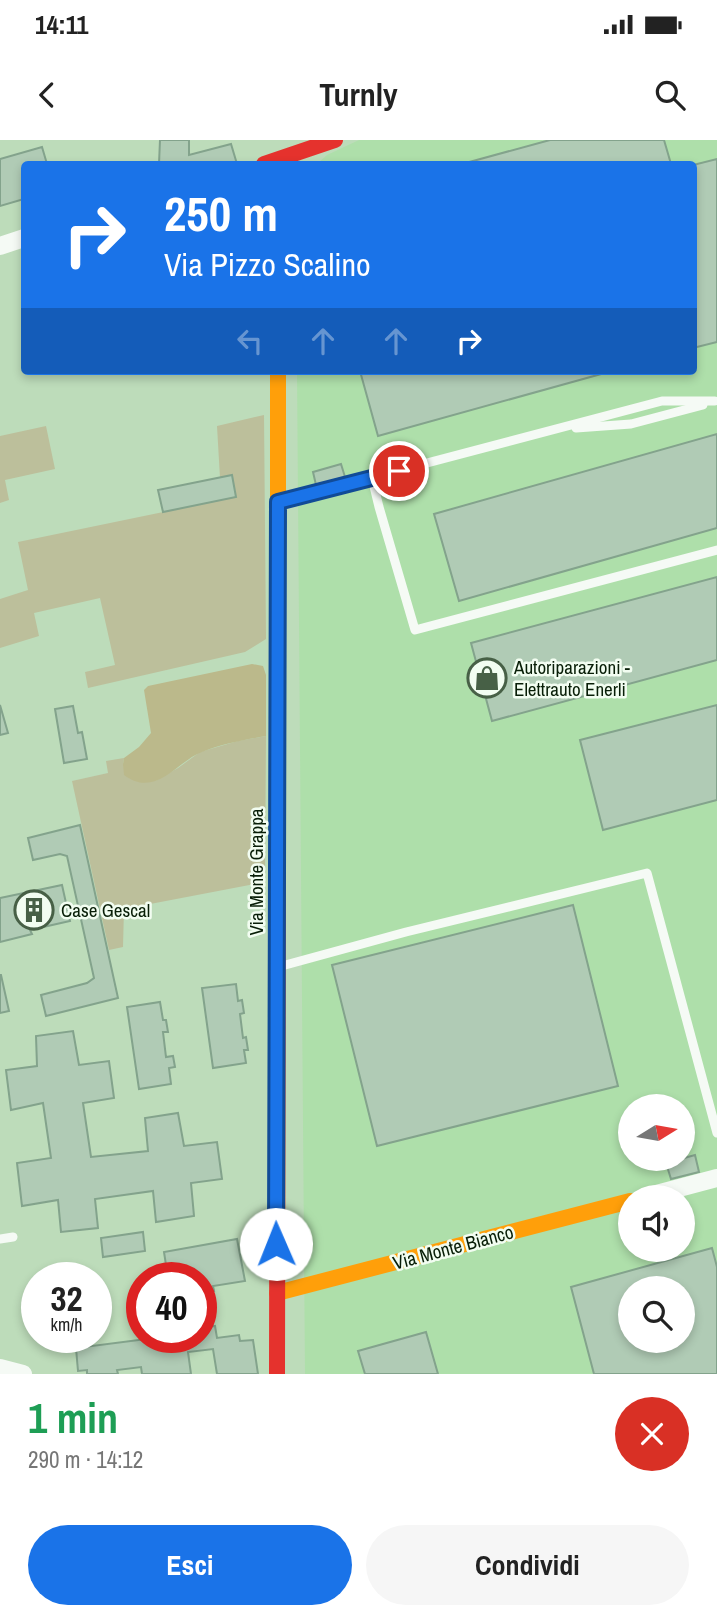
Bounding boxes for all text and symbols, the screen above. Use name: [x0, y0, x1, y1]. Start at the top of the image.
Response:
text: 14:11: [35, 7, 88, 42]
text: Turnly: [319, 73, 398, 116]
icon: back: [28, 76, 66, 114]
icon: search: [651, 76, 689, 114]
text: 250 m: [164, 180, 278, 246]
icon: right: [49, 189, 140, 280]
text: Via Pizzo Scalino: [164, 243, 371, 286]
icon: left: [231, 322, 269, 360]
icon: ahead: [304, 322, 342, 360]
icon: ahead: [377, 322, 415, 360]
icon: right: [450, 322, 488, 360]
pin: [369, 441, 429, 501]
icon: arrive: [380, 452, 418, 490]
place label: Autoriparazioni - Elettrauto Enerli: [513, 654, 630, 702]
shop icon: Autoriparazioni - Elettrauto Enerli: [466, 657, 508, 699]
street label: Via Monte Grappa: [243, 808, 269, 936]
building icon: Case Gescal: [13, 889, 55, 931]
place label: Case Gescal: [61, 897, 150, 923]
north arrow: [618, 1094, 695, 1171]
map controls: [618, 1094, 695, 1353]
button: sound: [618, 1185, 695, 1262]
position arrow: [239, 1207, 313, 1281]
street label: Via Monte Bianco: [390, 1218, 516, 1276]
speed limit sign: 40: [126, 1262, 217, 1353]
text: 32: [51, 1275, 82, 1322]
button: search: [618, 1276, 695, 1353]
text: km/h: [51, 1312, 83, 1337]
text: 1 min: [28, 1390, 118, 1446]
button: close: [615, 1397, 689, 1471]
text: 290 m · 14:12: [28, 1444, 143, 1475]
button: Esci: [28, 1525, 352, 1605]
button: Condividi: [366, 1525, 689, 1605]

